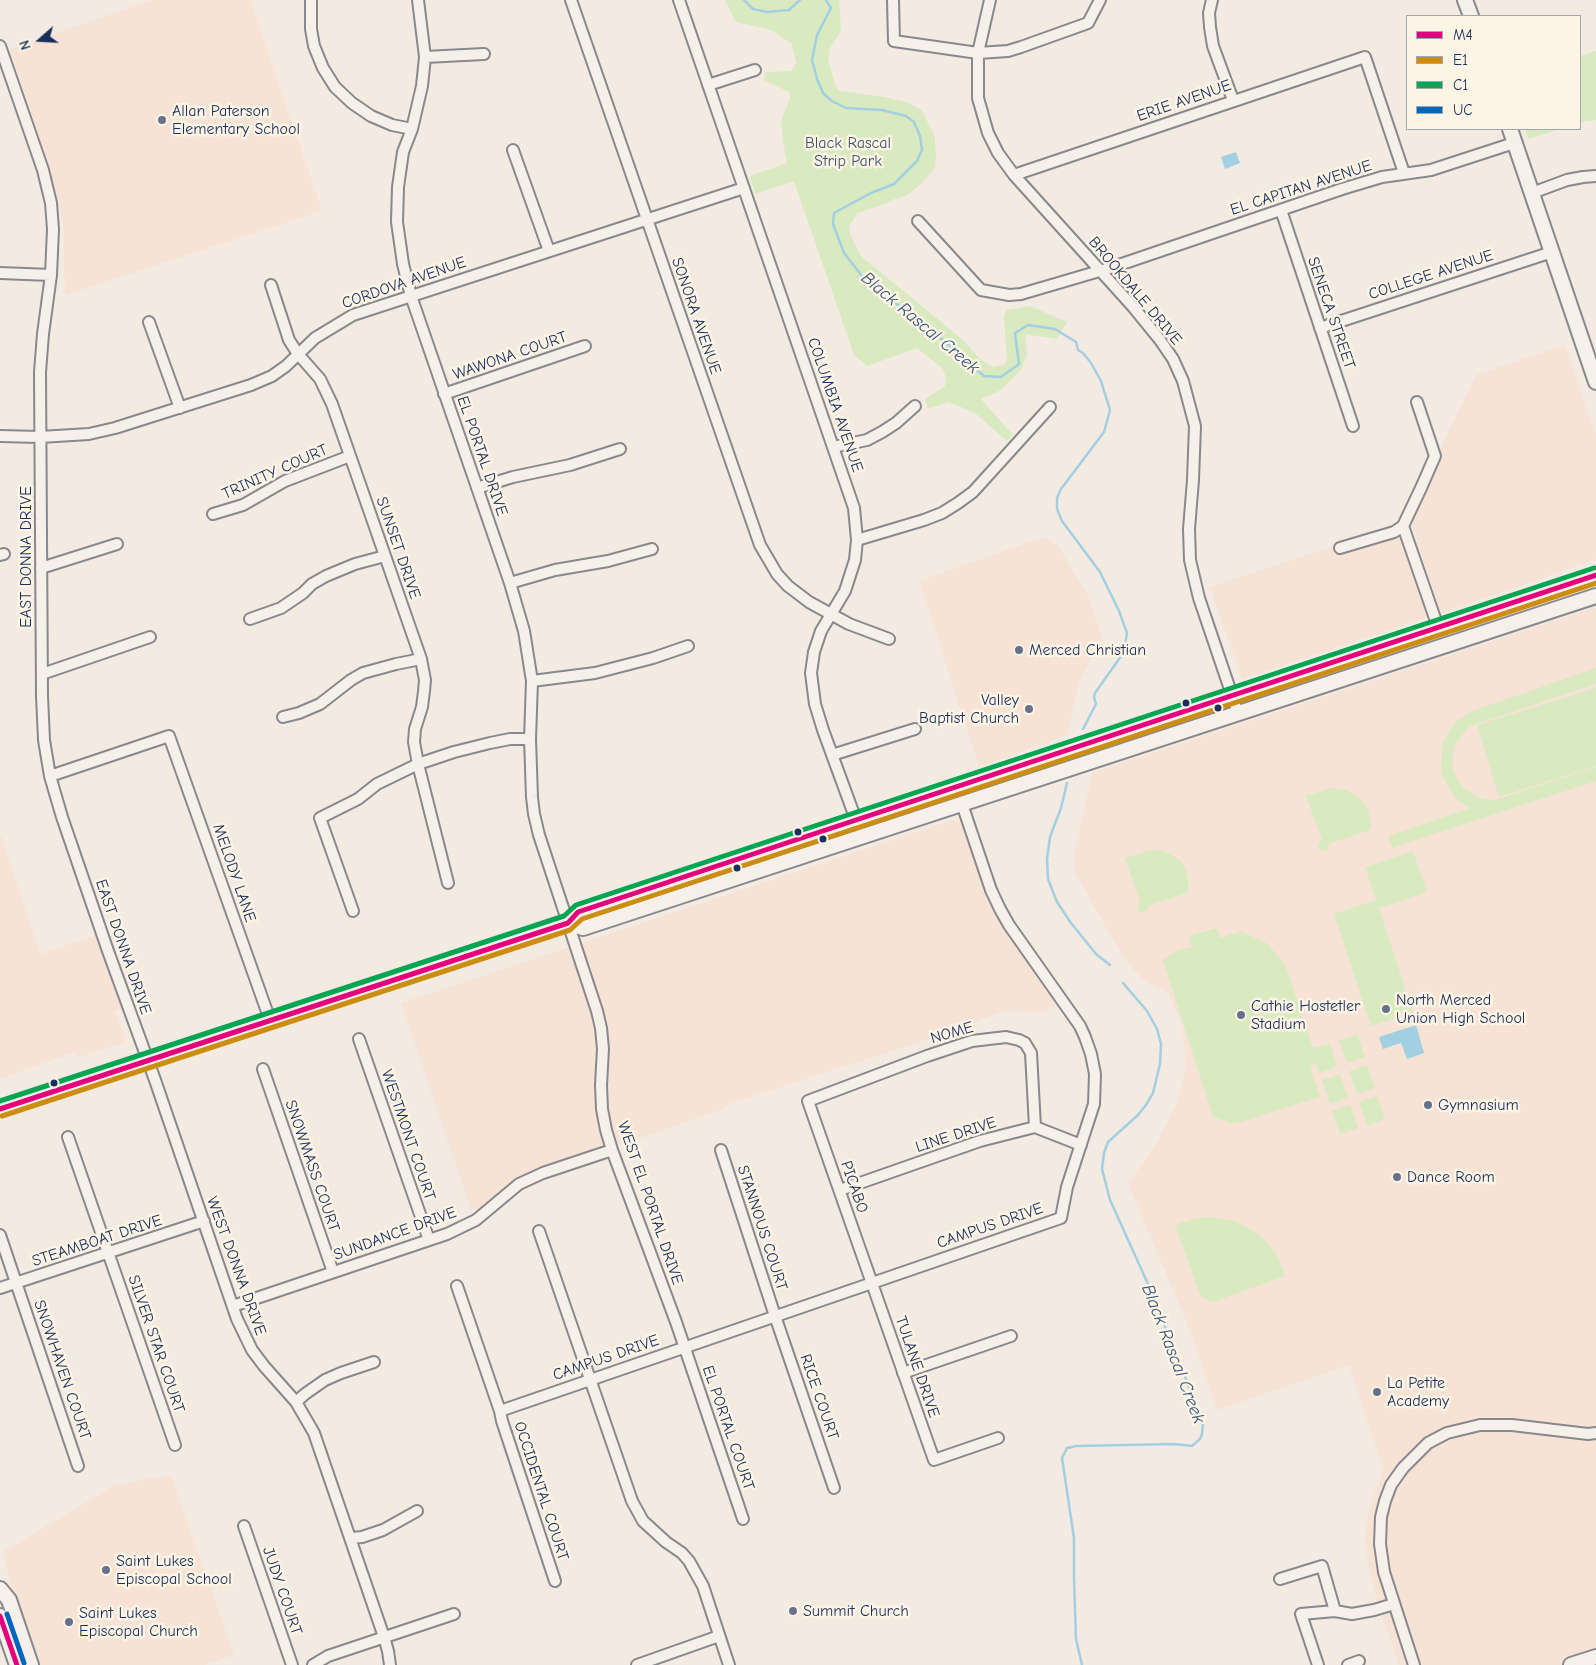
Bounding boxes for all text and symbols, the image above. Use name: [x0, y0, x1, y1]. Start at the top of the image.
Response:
north arrow: [15, 15, 65, 65]
legend: [1406, 15, 1581, 130]
text: M4: [1453, 26, 1473, 44]
text: N: [16, 38, 35, 52]
text: E1: [1453, 51, 1468, 69]
street label: ERIE AVENUE: [1134, 76, 1234, 126]
text: C1: [1453, 76, 1468, 94]
place label: Allan Paterson Elementary School: [172, 101, 300, 139]
text: UC: [1453, 101, 1473, 119]
marker: Allan Paterson Elementary School: [156, 114, 168, 126]
park label: Black Rascal Strip Park: [805, 133, 891, 171]
street label: EL CAPITAN AVENUE: [1228, 156, 1374, 220]
street label: BROOKDALE DRIVE: [1084, 233, 1186, 349]
street label: COLLEGE AVENUE: [1366, 246, 1496, 304]
street label: CORDOVA AVENUE: [339, 253, 469, 313]
street label: SENECA STREET: [1303, 254, 1359, 372]
street label: SONORA AVENUE: [667, 255, 725, 377]
water label: Black Rascal Creek: [857, 267, 983, 379]
street label: WAWONA COURT: [450, 327, 570, 385]
street label: COLUMBIA AVENUE: [803, 335, 867, 475]
street label: EL PORTAL DRIVE: [452, 394, 512, 518]
street label: TRINITY COURT: [219, 440, 331, 504]
street label: EAST DONNA DRIVE: [16, 486, 36, 628]
street label: SUNSET DRIVE: [372, 494, 424, 602]
place label: Merced Christian: [1029, 640, 1146, 660]
marker: Merced Christian: [1013, 644, 1025, 656]
place label: Valley Baptist Church: [919, 690, 1019, 728]
unlabelled marker: [1181, 698, 1191, 708]
marker: Valley Baptist Church: [1023, 703, 1035, 715]
unlabelled marker: [1213, 703, 1223, 713]
street label: MELODY LANE: [208, 821, 260, 925]
unlabelled marker: [793, 827, 803, 837]
unlabelled marker: [818, 834, 828, 844]
unlabelled marker: [732, 863, 742, 873]
street label: EAST DONNA DRIVE: [91, 877, 155, 1017]
place label: North Merced Union High School: [1396, 990, 1525, 1028]
place label: Cathie Hostetler Stadium: [1251, 996, 1360, 1034]
marker: North Merced Union High School: [1380, 1003, 1392, 1015]
marker: Cathie Hostetler Stadium: [1235, 1009, 1247, 1021]
street label: NOME: [928, 1018, 976, 1048]
street label: WESTMONT COURT: [377, 1067, 439, 1203]
unlabelled marker: [49, 1078, 59, 1088]
place label: Gymnasium: [1438, 1095, 1519, 1115]
street label: SNOWMASS COURT: [280, 1098, 344, 1234]
marker: Gymnasium: [1422, 1099, 1434, 1111]
street label: LINE DRIVE: [913, 1113, 999, 1157]
street label: WEST EL PORTAL DRIVE: [613, 1119, 687, 1287]
street label: PICABO: [836, 1158, 872, 1216]
street label: STANNOUS COURT: [733, 1163, 791, 1293]
place label: Dance Room: [1407, 1167, 1495, 1187]
marker: Dance Room: [1391, 1171, 1403, 1183]
street label: WEST DONNA DRIVE: [202, 1194, 270, 1338]
street label: CAMPUS DRIVE: [934, 1199, 1046, 1253]
street label: SUNDANCE DRIVE: [331, 1203, 459, 1265]
street label: STEAMBOAT DRIVE: [30, 1211, 164, 1271]
street label: SILVER STAR COURT: [123, 1273, 189, 1415]
water label: Black Rascal Creek: [1136, 1281, 1210, 1427]
street label: SNOWHAVEN COURT: [29, 1298, 95, 1442]
street label: TULANE DRIVE: [891, 1314, 943, 1420]
street label: CAMPUS DRIVE: [550, 1331, 662, 1385]
street label: RICE COURT: [795, 1352, 843, 1442]
street label: EL PORTAL COURT: [698, 1363, 758, 1493]
place label: La Petite Academy: [1387, 1373, 1449, 1411]
marker: La Petite Academy: [1371, 1386, 1383, 1398]
street label: OCCIDENTAL COURT: [509, 1419, 573, 1563]
street label: JUDY COURT: [258, 1544, 306, 1638]
place label: Saint Lukes Episcopal School: [116, 1551, 232, 1589]
marker: Saint Lukes Episcopal School: [100, 1564, 112, 1576]
place label: Summit Church: [803, 1601, 909, 1621]
place label: Saint Lukes Episcopal Church: [79, 1603, 198, 1641]
marker: Summit Church: [787, 1605, 799, 1617]
marker: Saint Lukes Episcopal Church: [63, 1616, 75, 1628]

